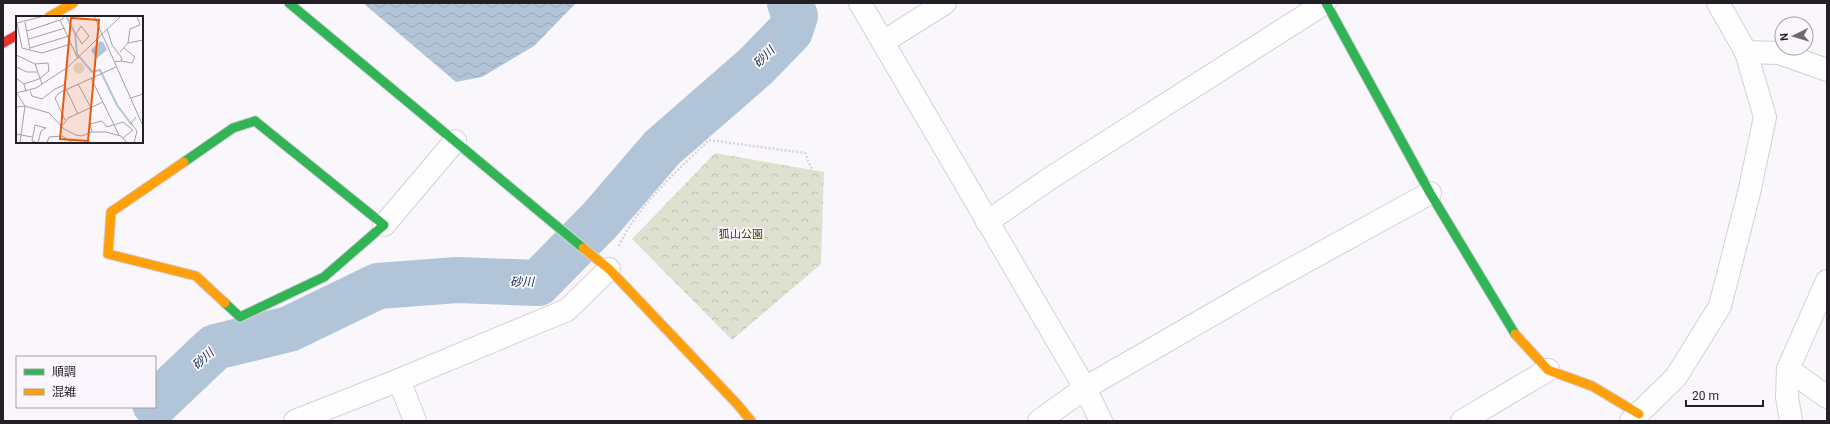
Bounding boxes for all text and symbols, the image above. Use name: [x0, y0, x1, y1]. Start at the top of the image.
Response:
inset map: [16, 16, 143, 143]
north arrow: [1774, 16, 1814, 56]
text: N: [1778, 32, 1791, 41]
water label: 砂川: [751, 42, 779, 70]
park label: 狐山公園: [719, 228, 763, 241]
water label: 砂川: [510, 275, 536, 289]
water label: 砂川: [189, 344, 218, 372]
legend: [16, 356, 156, 408]
text: 順調: [52, 365, 76, 379]
scale bar: [1686, 382, 1763, 408]
text: 混雑: [52, 385, 76, 399]
text: 20 m: [1692, 389, 1719, 403]

